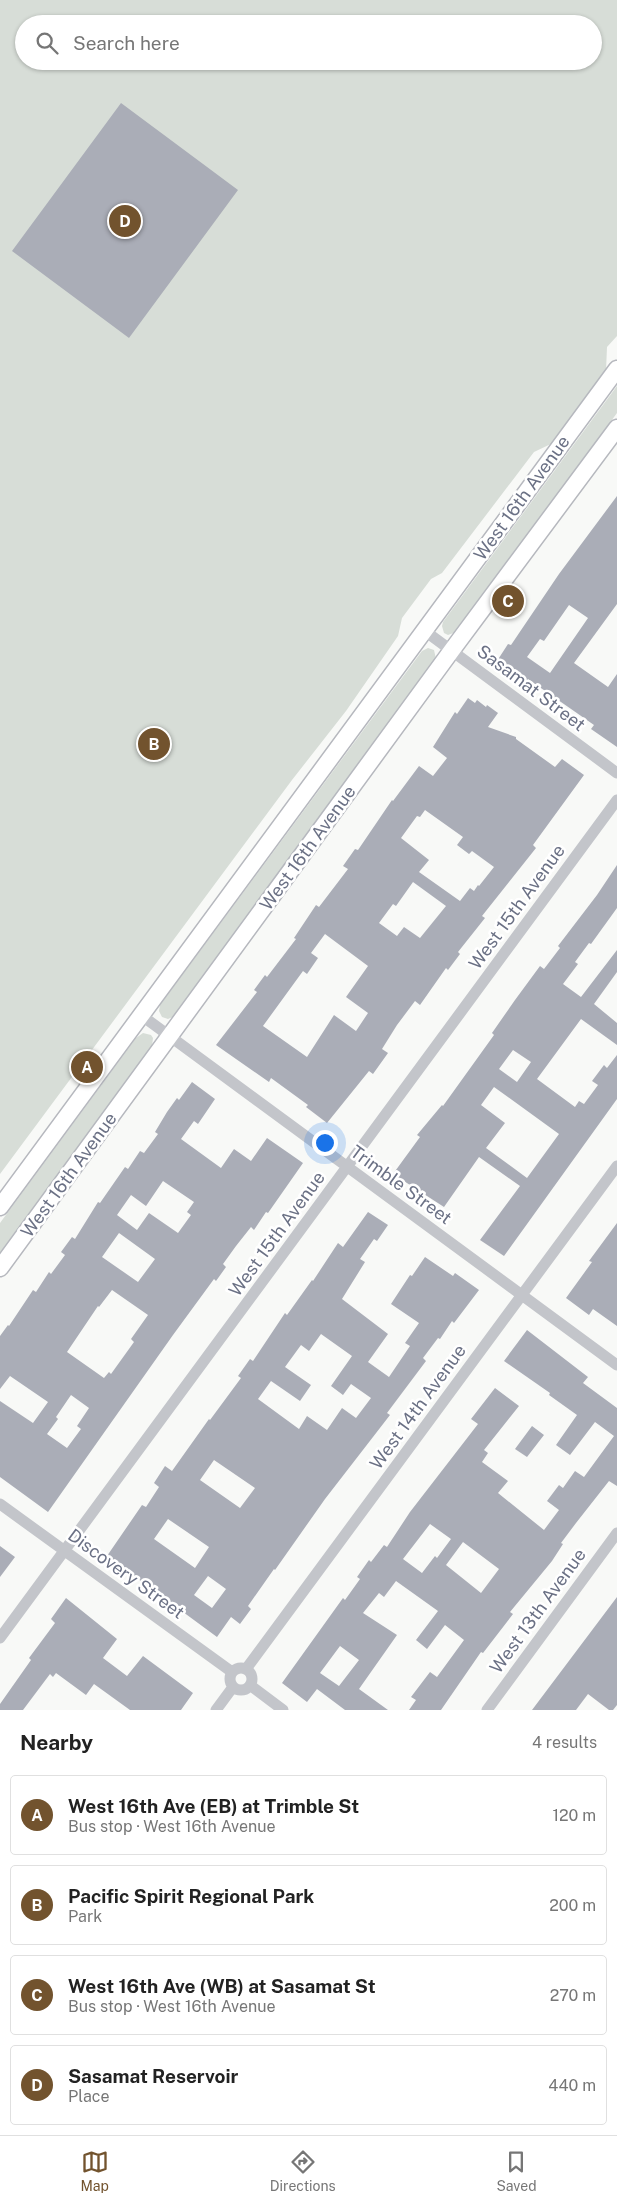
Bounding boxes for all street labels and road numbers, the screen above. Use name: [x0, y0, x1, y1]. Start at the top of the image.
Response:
street label: West 16th Avenue: [469, 431, 574, 564]
street label: Sasamat Street: [473, 640, 590, 735]
street label: West 16th Avenue: [255, 781, 360, 914]
street label: West 15th Avenue: [464, 840, 569, 973]
street label: West 16th Avenue: [16, 1108, 121, 1241]
street label: Trimble Street: [347, 1141, 456, 1228]
street label: West 15th Avenue: [224, 1167, 329, 1300]
street label: West 14th Avenue: [365, 1340, 470, 1473]
street label: Discovery Street: [64, 1524, 189, 1623]
street label: West 13th Avenue: [485, 1544, 590, 1677]

